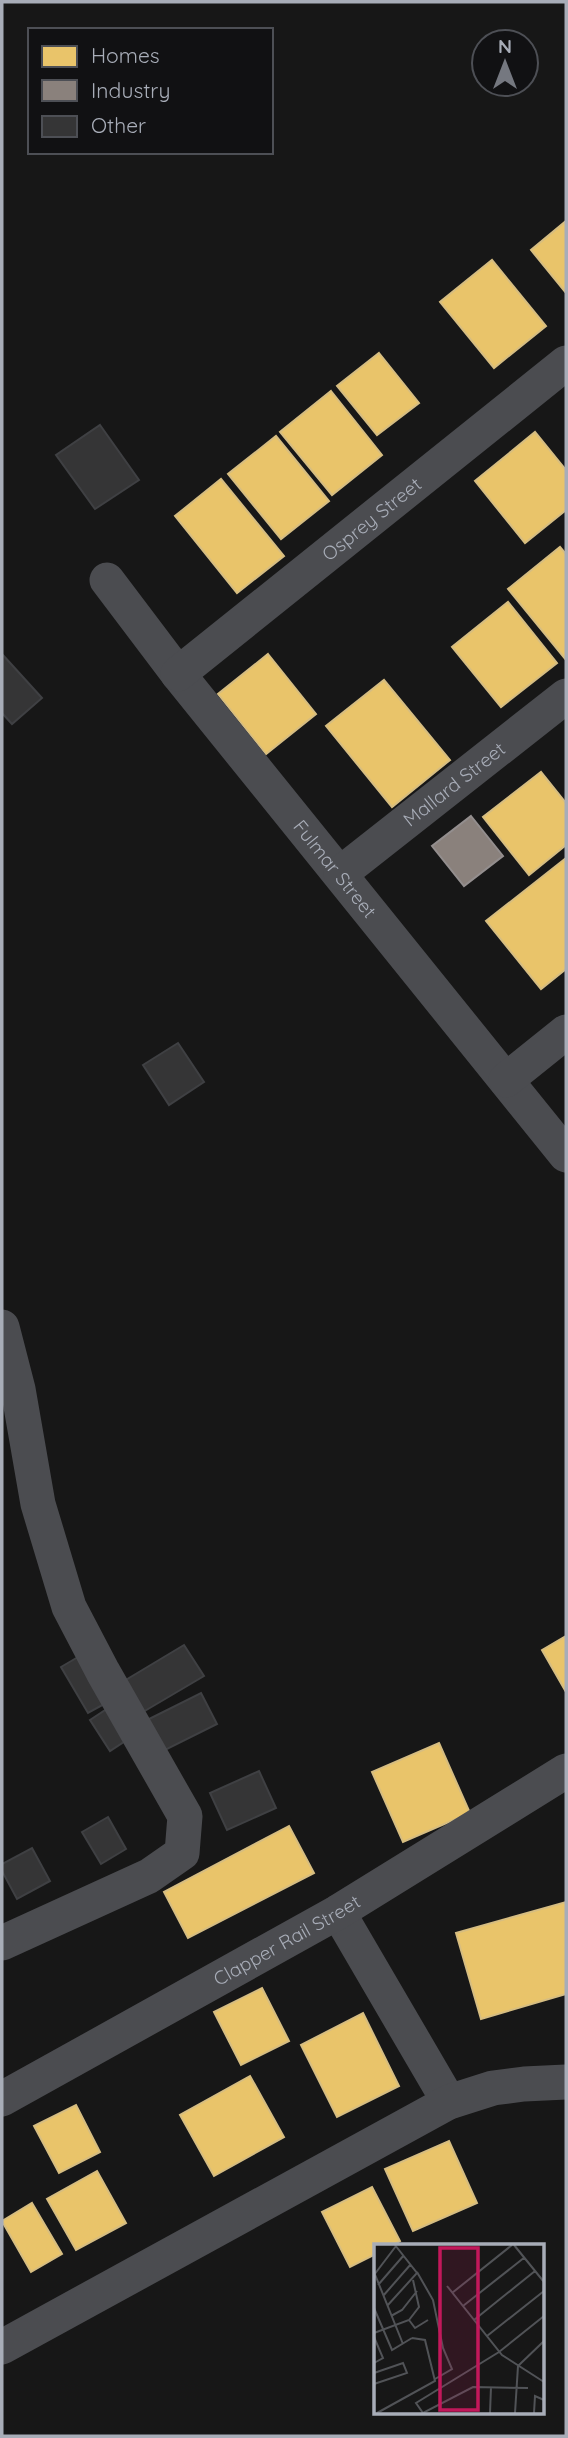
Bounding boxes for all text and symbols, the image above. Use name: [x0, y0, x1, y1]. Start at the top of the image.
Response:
legend: [28, 28, 273, 154]
north arrow: [470, 28, 540, 98]
text: N: [498, 34, 512, 58]
text: Homes: [91, 42, 160, 68]
text: Industry: [91, 77, 170, 103]
text: Other: [91, 112, 146, 138]
street label: Osprey Street: [317, 472, 426, 566]
street label: Mallard Street: [398, 736, 510, 831]
street label: Fulmar Street: [288, 815, 382, 923]
street label: Clapper Rail Street: [209, 1889, 365, 1991]
inset map: [374, 2244, 544, 2414]

